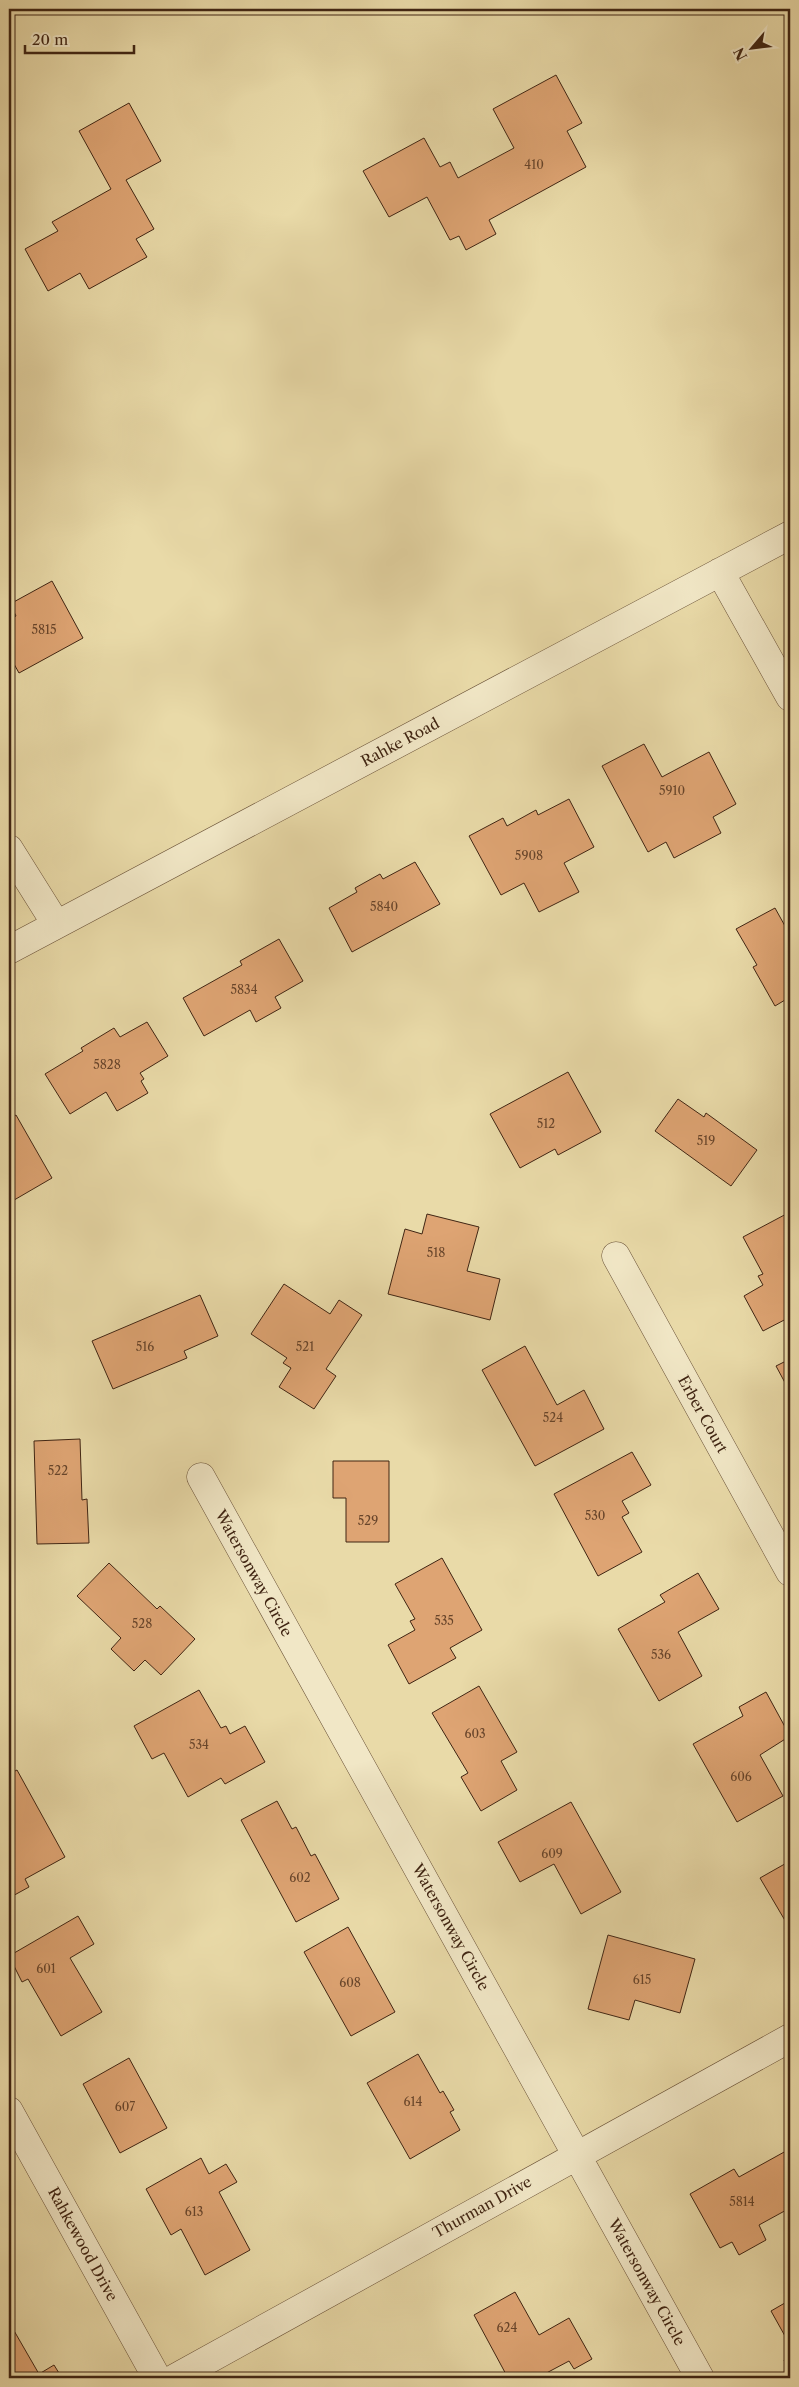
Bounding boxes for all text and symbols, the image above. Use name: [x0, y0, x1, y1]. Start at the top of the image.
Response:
scale bar: [25, 22, 134, 54]
north arrow: [726, 22, 776, 72]
text: 20 m: [32, 30, 68, 49]
text: N: [730, 45, 751, 64]
house number: 410: [524, 157, 544, 172]
house number: 5815: [31, 622, 57, 637]
street label: Rahke Road: [358, 713, 442, 771]
house number: 5910: [659, 783, 685, 798]
house number: 5908: [515, 848, 543, 863]
house number: 5840: [370, 899, 398, 914]
house number: 5834: [230, 982, 258, 997]
house number: 5828: [93, 1057, 121, 1072]
house number: 512: [537, 1116, 555, 1131]
house number: 519: [697, 1133, 715, 1148]
house number: 518: [427, 1245, 445, 1260]
house number: 516: [136, 1339, 154, 1354]
house number: 521: [296, 1339, 314, 1354]
street label: Erber Court: [674, 1372, 732, 1457]
house number: 524: [543, 1410, 563, 1425]
house number: 522: [48, 1463, 68, 1478]
street label: Watersonway Circle: [211, 1505, 297, 1640]
house number: 530: [585, 1508, 605, 1523]
house number: 529: [358, 1513, 378, 1528]
house number: 535: [434, 1613, 454, 1628]
house number: 528: [132, 1616, 152, 1631]
house number: 536: [651, 1647, 671, 1662]
house number: 603: [464, 1726, 486, 1741]
house number: 534: [189, 1737, 209, 1752]
house number: 606: [730, 1769, 752, 1784]
house number: 609: [541, 1846, 563, 1861]
street label: Watersonway Circle: [408, 1859, 494, 1994]
house number: 602: [289, 1870, 311, 1885]
house number: 601: [36, 1961, 56, 1976]
house number: 615: [633, 1972, 651, 1987]
house number: 608: [339, 1975, 361, 1990]
house number: 614: [403, 2094, 423, 2109]
house number: 607: [115, 2099, 135, 2114]
street label: Thurman Drive: [429, 2172, 535, 2242]
street label: Rahkewood Drive: [44, 2184, 122, 2304]
house number: 5814: [729, 2194, 755, 2209]
house number: 613: [185, 2204, 203, 2219]
street label: Watersonway Circle: [604, 2214, 690, 2349]
house number: 624: [497, 2320, 517, 2335]

